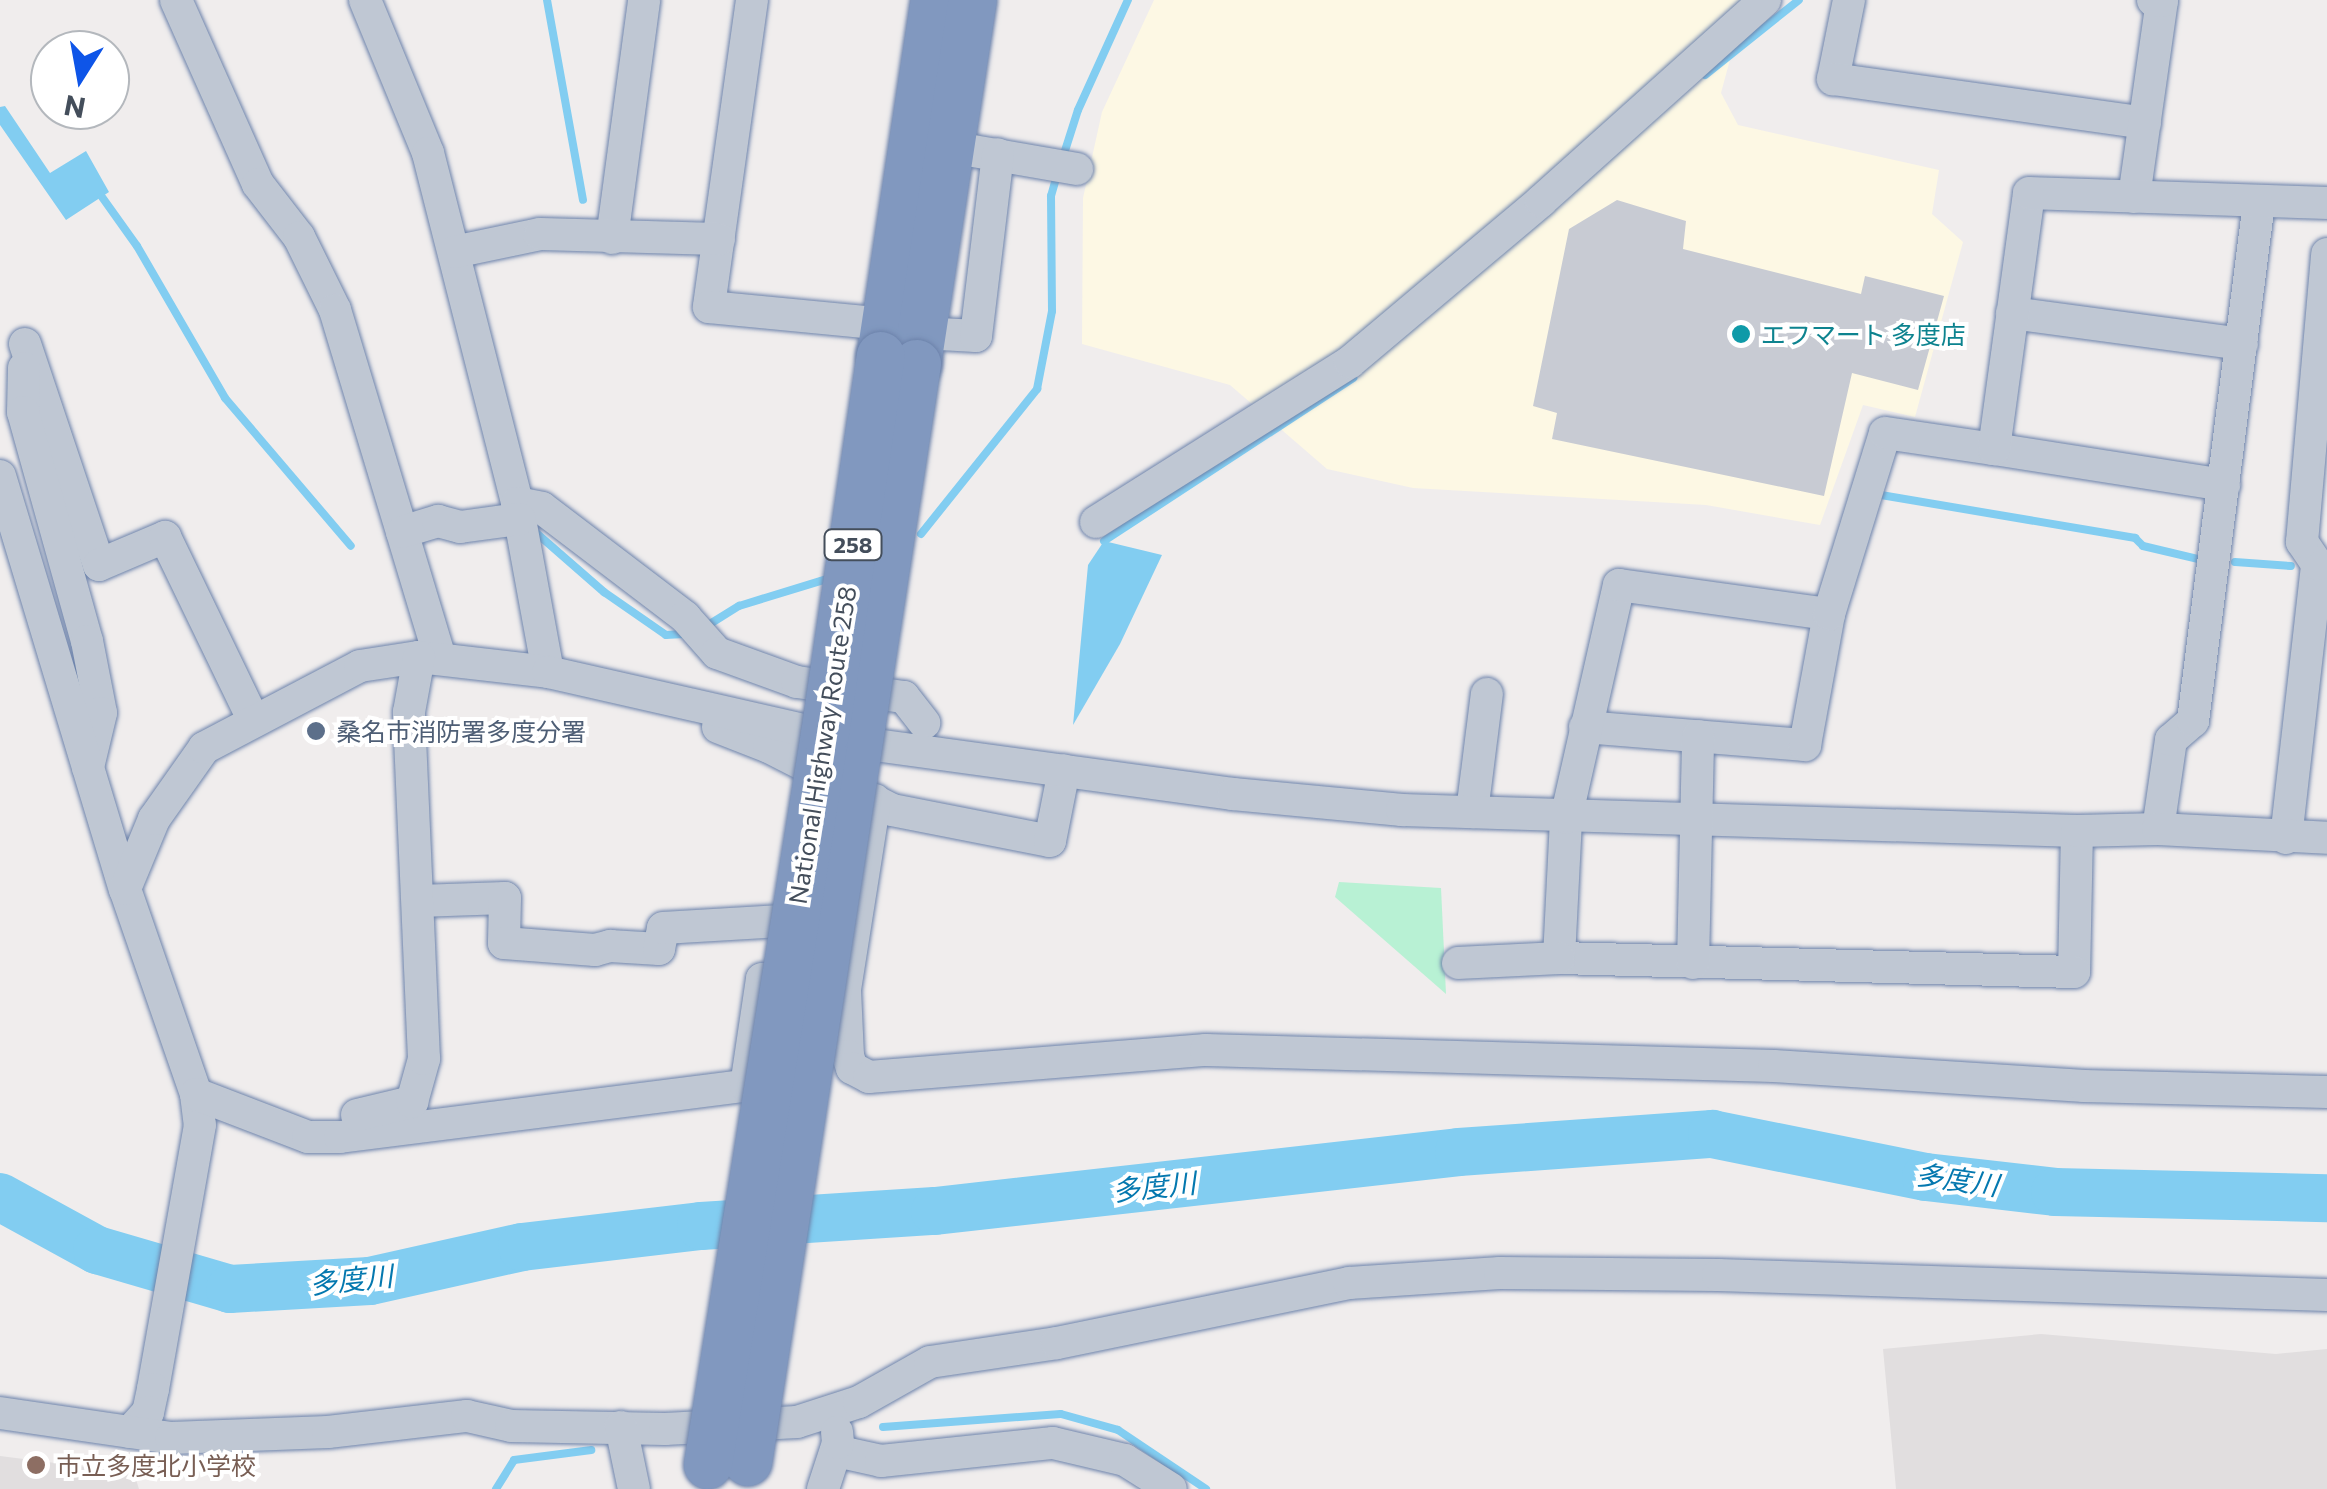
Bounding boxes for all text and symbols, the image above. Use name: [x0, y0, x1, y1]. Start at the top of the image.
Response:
north arrow: [30, 30, 130, 130]
text: N: [61, 89, 88, 126]
place label: エフマート 多度店: [1761, 319, 1966, 349]
marker: エフマート 多度店: [1730, 323, 1752, 345]
road number: 258: [823, 528, 883, 562]
street label: National Highway Route 258: [782, 584, 862, 906]
place label: 桑名市消防署多度分署: [336, 716, 586, 746]
marker: 桑名市消防署多度分署: [305, 720, 327, 742]
water label: 多度川: [1913, 1157, 2001, 1201]
water label: 多度川: [1110, 1165, 1198, 1207]
water label: 多度川: [307, 1258, 395, 1300]
place label: 市立多度北小学校: [56, 1450, 256, 1480]
marker: 市立多度北小学校: [25, 1454, 47, 1476]

